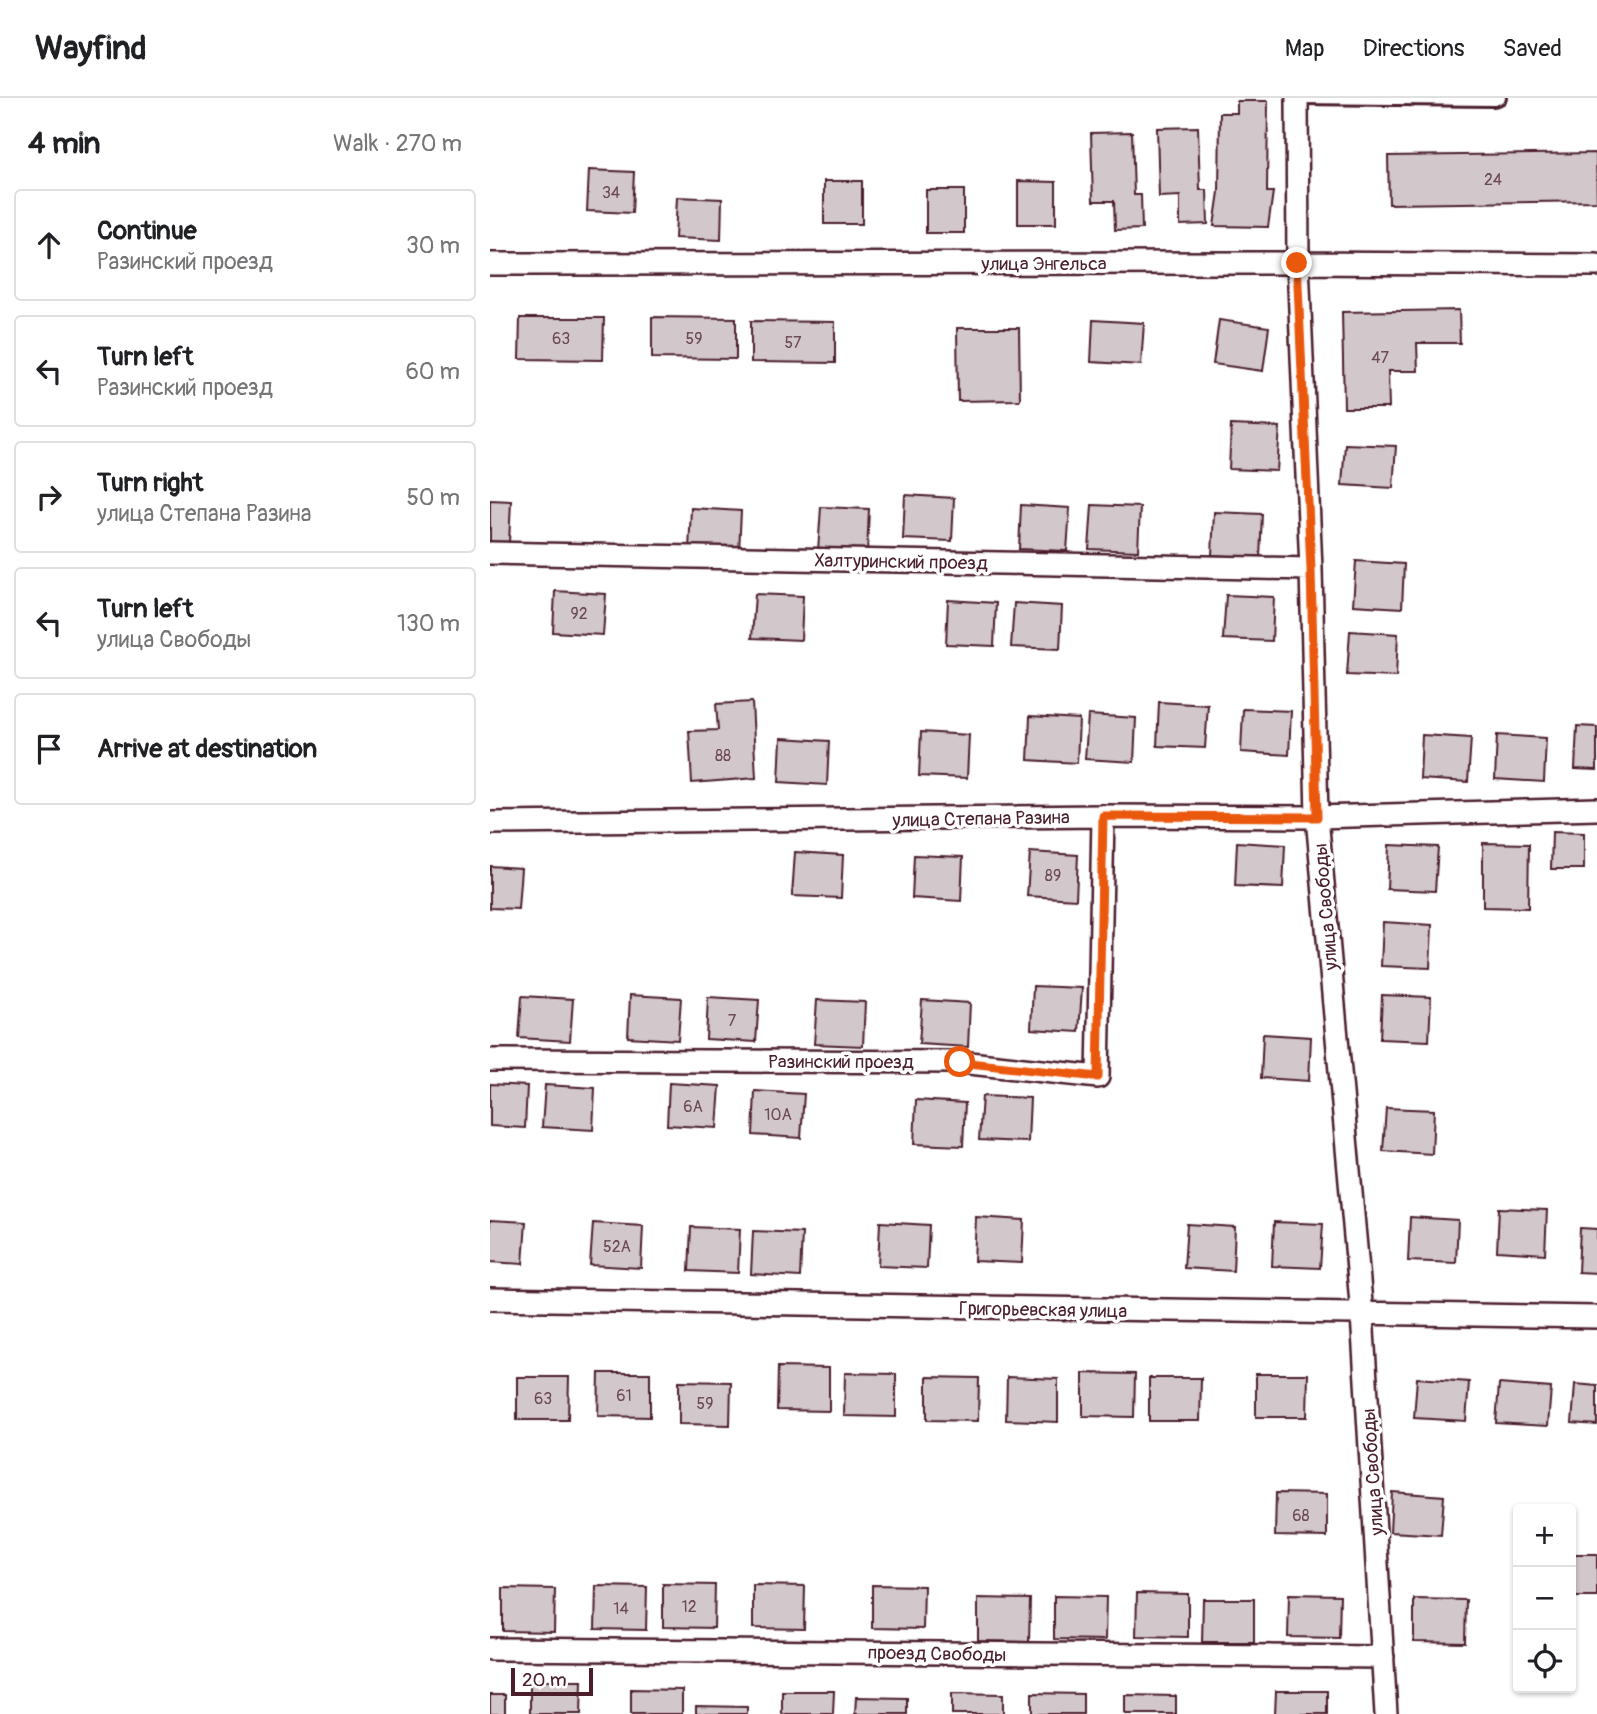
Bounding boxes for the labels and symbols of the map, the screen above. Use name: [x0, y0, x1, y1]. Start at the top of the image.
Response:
house number: 24: [1484, 170, 1502, 190]
house number: 34: [602, 183, 620, 203]
route end: [1281, 247, 1312, 278]
street label: улица Энгельса: [980, 252, 1107, 276]
house number: 63: [552, 329, 570, 349]
house number: 59: [686, 329, 702, 349]
house number: 57: [784, 333, 802, 353]
house number: 47: [1371, 348, 1389, 368]
street label: Халтуринский проезд: [814, 548, 989, 576]
house number: 92: [570, 604, 588, 624]
house number: 88: [715, 746, 731, 766]
street label: улица Степана Разина: [891, 805, 1070, 833]
street label: улица Свободы: [1308, 842, 1344, 972]
house number: 89: [1045, 866, 1061, 886]
house number: 7: [728, 1011, 737, 1031]
route start: [944, 1046, 975, 1077]
street label: Разинский проезд: [768, 1050, 914, 1074]
house number: 6А: [683, 1097, 703, 1117]
house number: 10А: [764, 1105, 792, 1125]
house number: 52А: [603, 1237, 631, 1257]
street label: Григорьевская улица: [959, 1297, 1127, 1323]
house number: 61: [616, 1386, 632, 1406]
house number: 63: [534, 1389, 552, 1409]
house number: 59: [697, 1394, 713, 1414]
street label: улица Свободы: [1357, 1408, 1389, 1537]
house number: 68: [1292, 1506, 1310, 1526]
house number: 12: [681, 1597, 697, 1617]
house number: 14: [613, 1599, 629, 1619]
street label: проезд Свободы: [867, 1641, 1007, 1667]
scale bar: [511, 1665, 593, 1697]

